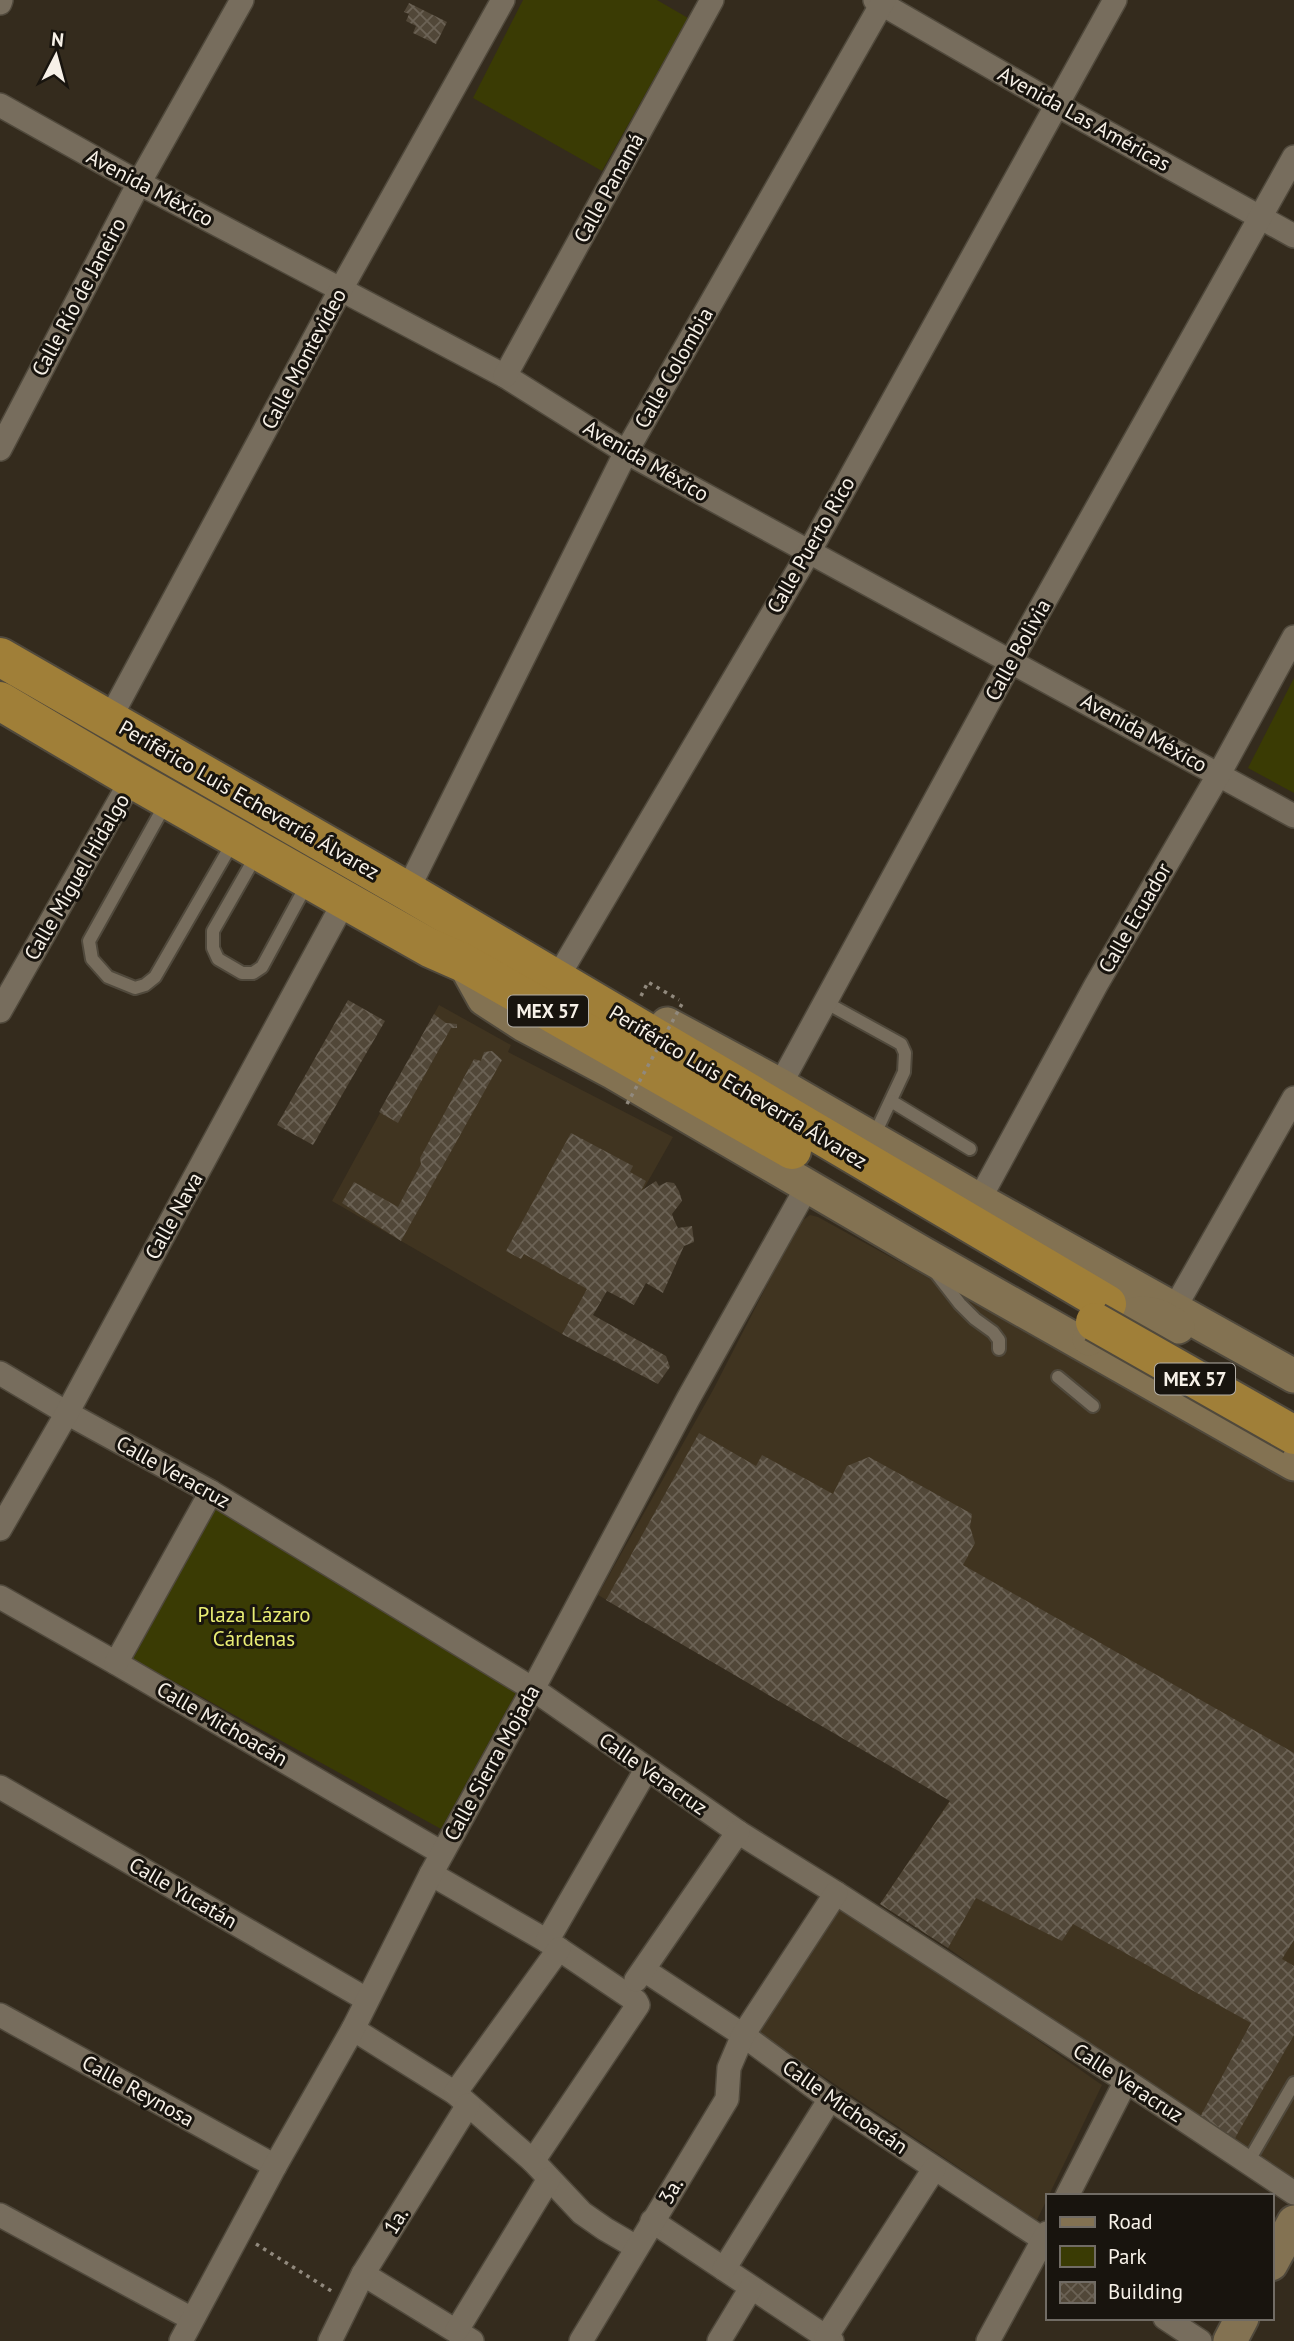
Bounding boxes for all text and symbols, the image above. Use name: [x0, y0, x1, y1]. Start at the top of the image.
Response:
north arrow: [21, 21, 91, 91]
text: N: [50, 27, 65, 52]
street label: Avenida Las Américas: [993, 60, 1175, 177]
street label: Calle Panamá: [567, 128, 650, 247]
street label: Avenida México: [82, 143, 218, 232]
street label: Calle Río de Janeiro: [25, 213, 132, 381]
street label: Calle Montevideo: [255, 284, 352, 434]
street label: Calle Colombia: [628, 303, 719, 433]
street label: Avenida México: [579, 414, 714, 507]
street label: Calle Puerto Rico: [761, 472, 861, 618]
street label: Calle Bolivia: [979, 594, 1057, 705]
street label: Avenida México: [1076, 687, 1212, 778]
street label: Periférico Luis Echeverría Álvarez: [114, 714, 384, 885]
street label: Calle Miguel Hidalgo: [18, 789, 135, 965]
street label: Calle Ecuador: [1092, 858, 1177, 978]
road number: MEX 57: [508, 995, 588, 1026]
street label: Periférico Luis Echeverría Álvarez: [604, 999, 872, 1174]
street label: Calle Nava: [139, 1167, 209, 1264]
road number: MEX 57: [1155, 1364, 1235, 1394]
street label: Calle Veracruz: [112, 1429, 235, 1514]
park label: Plaza Lázaro Cárdenas: [197, 1601, 311, 1652]
street label: Calle Michoacán: [152, 1675, 293, 1772]
street label: Calle Sierra Mojada: [438, 1680, 546, 1845]
street label: Calle Veracruz: [594, 1726, 713, 1821]
street label: Calle Yucatán: [124, 1851, 242, 1934]
street label: Calle Veracruz: [1068, 2037, 1189, 2128]
street label: Calle Reynosa: [77, 2049, 199, 2132]
street label: Calle Michoacán: [777, 2053, 913, 2160]
street label: 3a.: [652, 2172, 689, 2209]
legend: [1046, 2194, 1273, 2320]
street label: 1a.: [377, 2202, 414, 2239]
text: Road: [1108, 2208, 1152, 2235]
text: Park: [1108, 2243, 1147, 2270]
text: Building: [1108, 2278, 1183, 2305]

